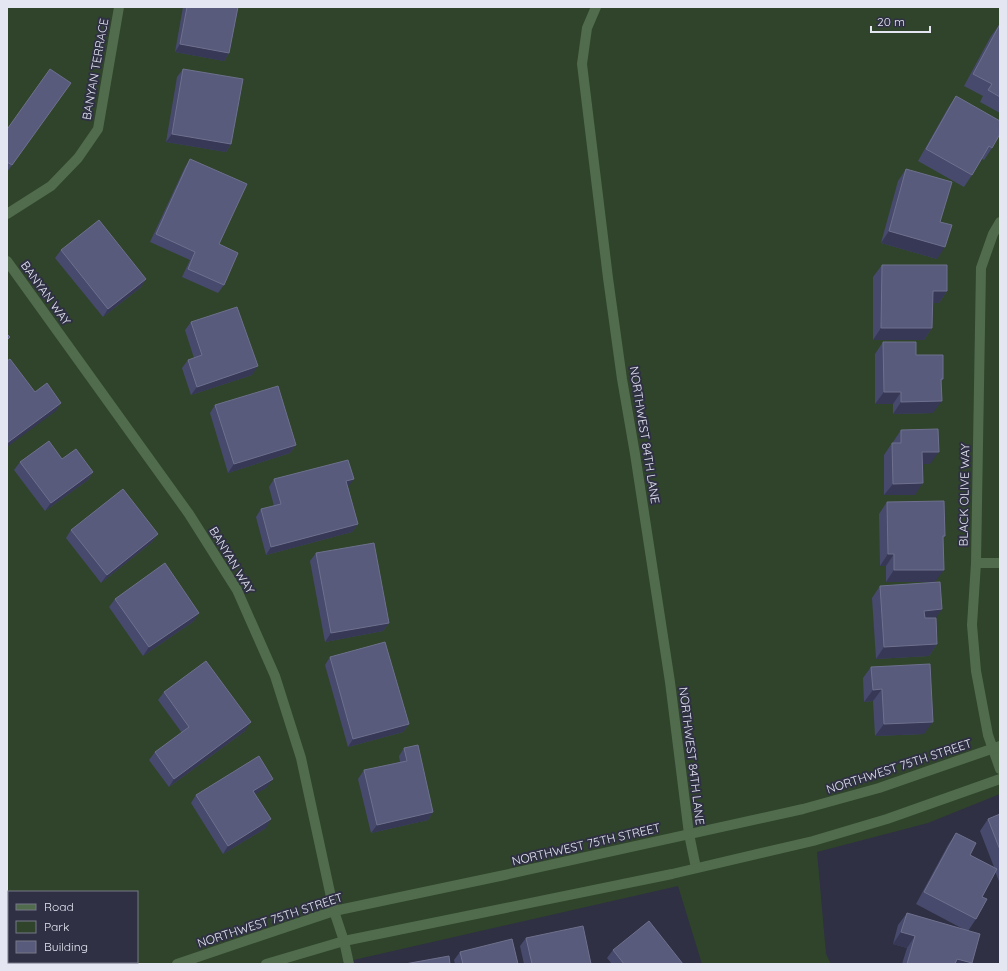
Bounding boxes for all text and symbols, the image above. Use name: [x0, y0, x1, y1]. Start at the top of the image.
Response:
scale bar: [871, 8, 930, 34]
text: 20 m: [877, 14, 905, 29]
street label: BANYAN TERRACE: [79, 17, 111, 121]
street label: BANYAN WAY: [18, 258, 74, 328]
street label: NORTHWEST 84TH LANE: [627, 365, 663, 505]
street label: BLACK OLIVE WAY: [956, 443, 972, 547]
street label: BANYAN WAY: [206, 524, 258, 596]
street label: NORTHWEST 84TH LANE: [676, 686, 708, 826]
street label: NORTHWEST 75TH STREET: [824, 735, 974, 797]
street label: NORTHWEST 75TH STREET: [510, 820, 662, 868]
street label: NORTHWEST 75TH STREET: [195, 889, 345, 951]
legend: [8, 891, 138, 963]
text: Road: [44, 899, 74, 914]
text: Park: [44, 919, 69, 934]
text: Building: [44, 939, 88, 954]

